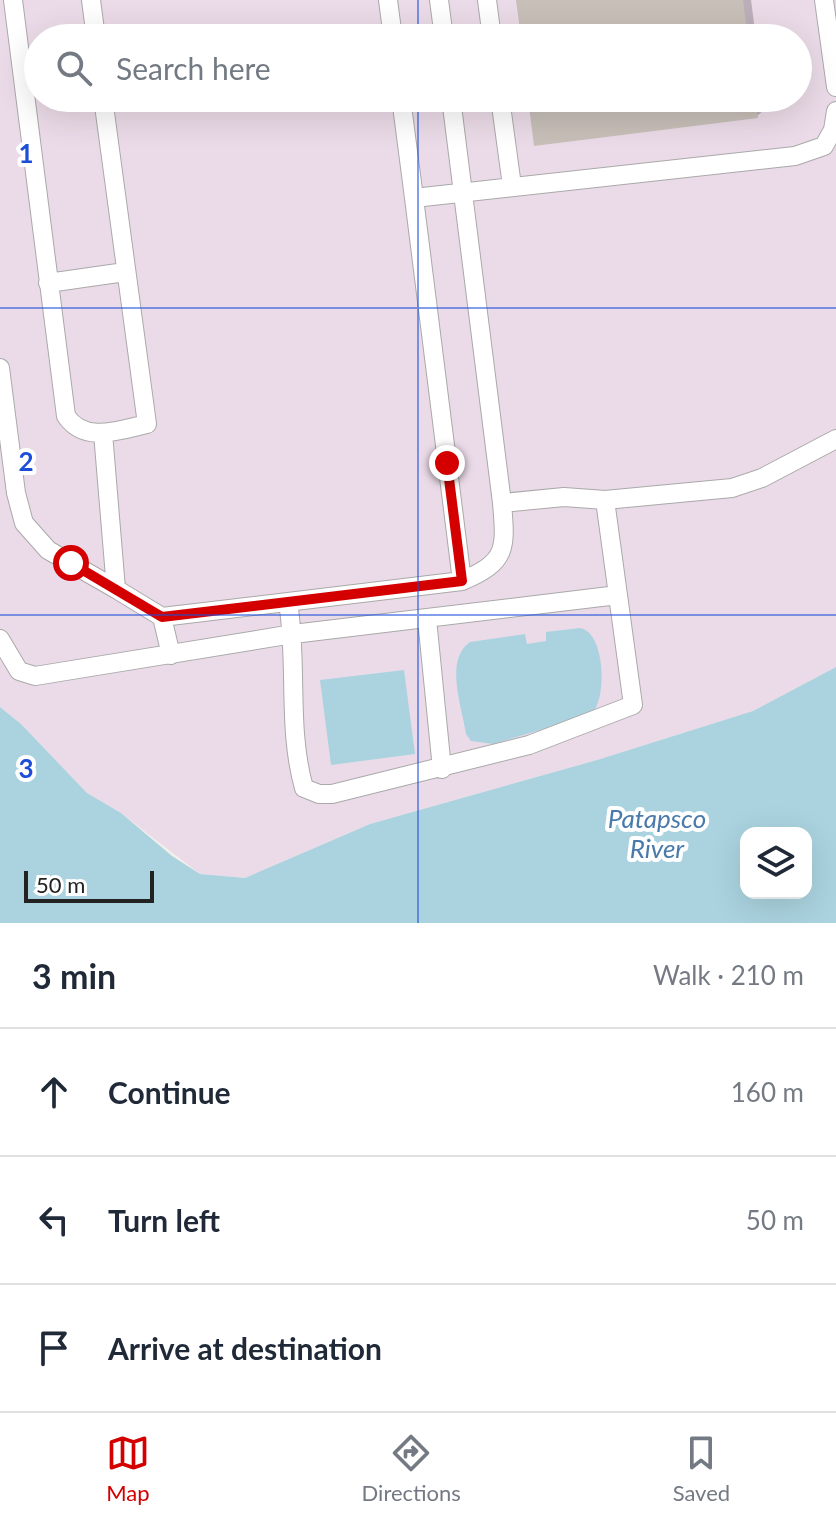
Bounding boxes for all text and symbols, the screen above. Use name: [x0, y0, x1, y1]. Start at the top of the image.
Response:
search box: [24, 24, 812, 112]
icon: search: [52, 46, 96, 90]
text: Search here: [116, 50, 271, 86]
text: 1: [18, 137, 34, 169]
text: 2: [18, 445, 34, 477]
route end: [429, 445, 465, 481]
route start: [53, 545, 89, 581]
text: 3: [18, 752, 34, 784]
water label: Patapsco River: [608, 802, 706, 864]
map controls: [740, 827, 812, 899]
button: layers: [740, 827, 812, 899]
scale bar: [24, 867, 154, 903]
text: 50 m: [36, 871, 85, 898]
text: 3 min: [32, 955, 116, 996]
text: Walk · 210 m: [653, 959, 804, 991]
icon: ahead: [32, 1070, 76, 1114]
text: Continue: [108, 1074, 231, 1110]
text: 160 m: [731, 1076, 804, 1108]
icon: left: [32, 1198, 76, 1242]
text: Turn left: [108, 1202, 220, 1238]
text: 50 m: [746, 1204, 804, 1236]
icon: arrive: [32, 1326, 76, 1370]
text: Arrive at destination: [108, 1330, 382, 1366]
tab: Map: [106, 1431, 150, 1506]
tab: Directions: [362, 1431, 461, 1506]
tab: Saved: [673, 1431, 730, 1506]

